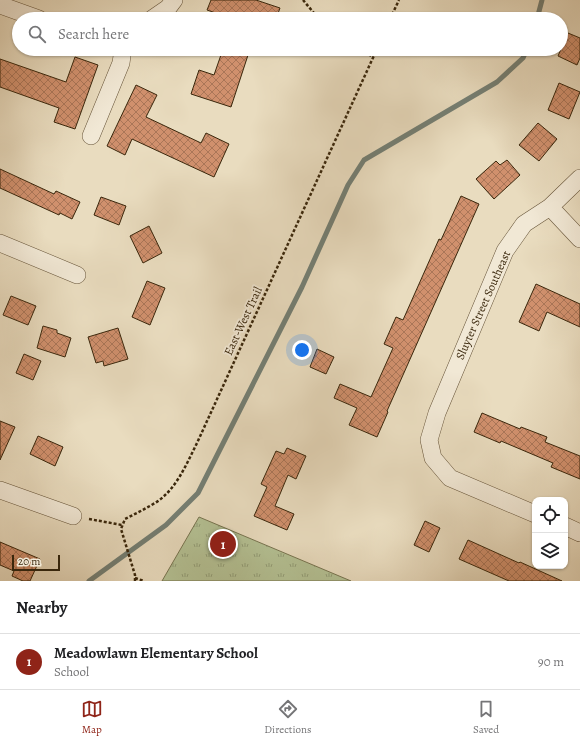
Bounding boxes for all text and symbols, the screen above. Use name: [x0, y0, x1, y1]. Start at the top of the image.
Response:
search box: [12, 12, 568, 56]
icon: search: [26, 23, 48, 45]
text: Search here: [58, 24, 129, 44]
street label: Sluyter Street Southeast: [452, 248, 514, 362]
street label: East-West Trail: [220, 284, 266, 358]
your location: [292, 340, 312, 360]
map controls: [532, 497, 568, 569]
button: locate: [532, 497, 568, 533]
pin: 1: [210, 529, 236, 559]
button: layers: [532, 533, 568, 569]
scale bar: [12, 553, 60, 572]
text: 20 m: [18, 554, 40, 569]
text: Nearby: [16, 596, 67, 619]
text: Meadowlawn Elementary School: [54, 643, 258, 663]
text: 1: [27, 653, 31, 670]
text: 90 m: [538, 653, 564, 670]
text: School: [54, 663, 89, 680]
tab: Map: [81, 698, 103, 737]
tab: Directions: [264, 698, 312, 737]
tab: Saved: [473, 698, 499, 737]

